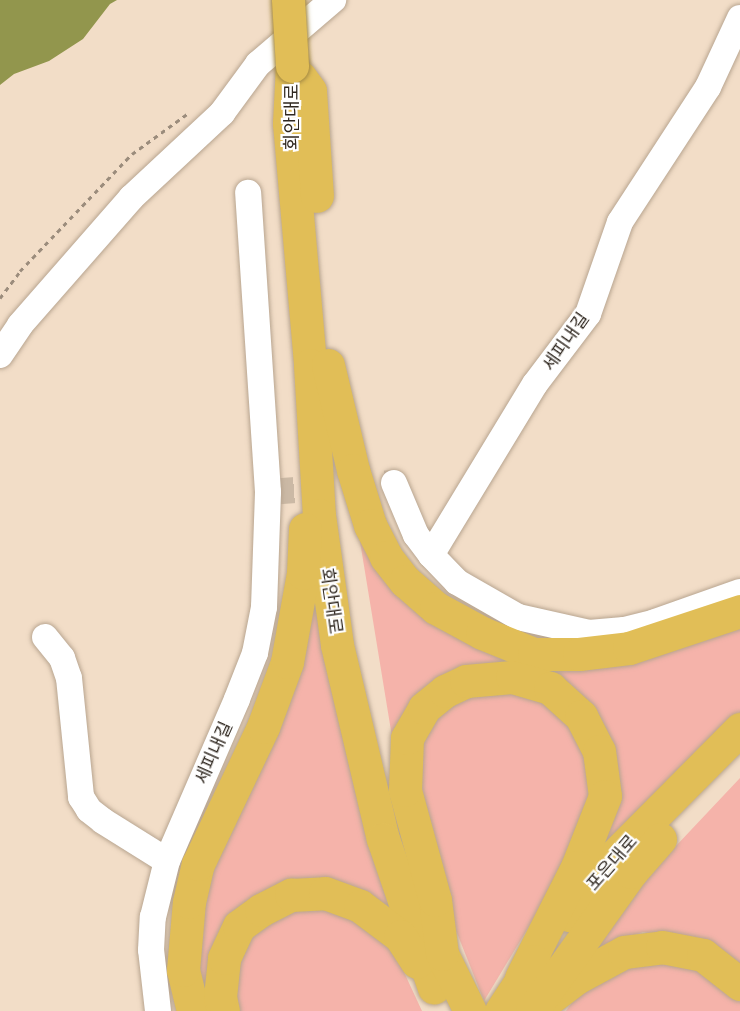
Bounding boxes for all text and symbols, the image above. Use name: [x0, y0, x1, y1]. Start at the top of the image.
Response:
street label: 회안대로: [281, 84, 303, 150]
street label: 세피내길: [538, 309, 594, 375]
street label: 회안대로: [316, 567, 346, 635]
street label: 세피내길: [191, 718, 237, 788]
street label: 포은대로: [582, 831, 642, 895]

